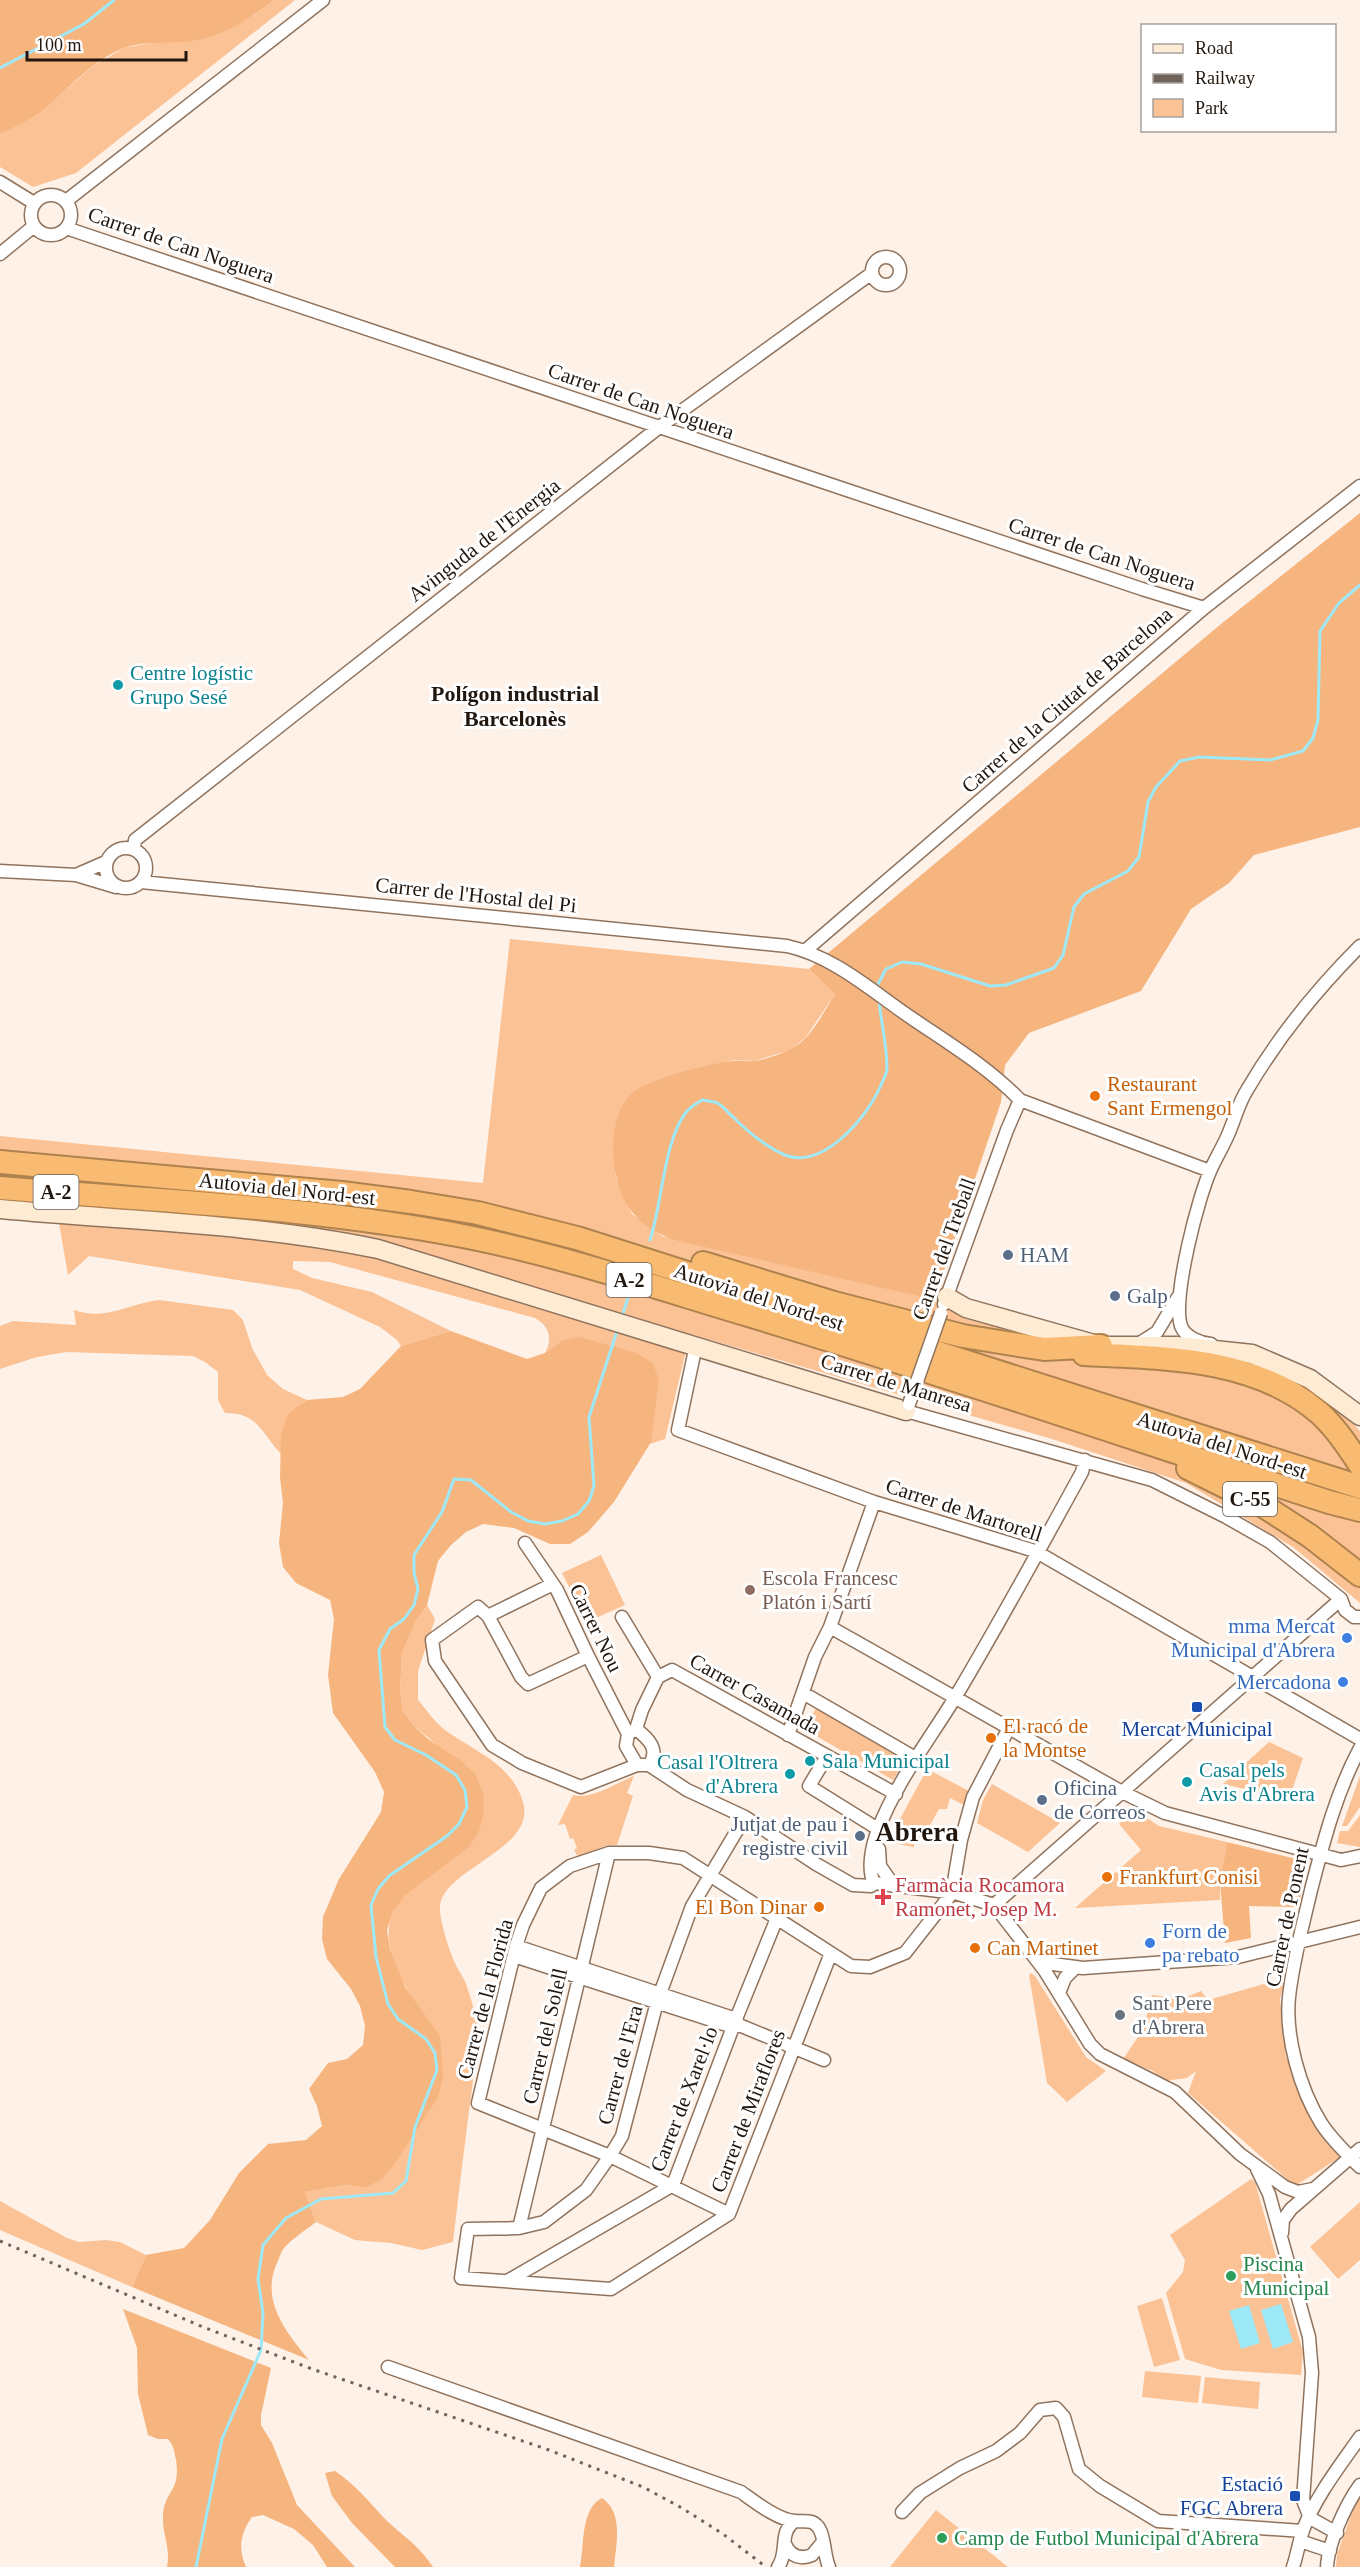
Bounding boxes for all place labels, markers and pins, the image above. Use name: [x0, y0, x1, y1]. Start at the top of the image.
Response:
place label: Centre logístic Grupo Sesé: [130, 661, 253, 709]
marker: Centre logístic Grupo Sesé: [111, 678, 125, 692]
place label: Restaurant Sant Ermengol: [1107, 1072, 1233, 1120]
marker: Restaurant Sant Ermengol: [1088, 1089, 1102, 1103]
place label: HAM: [1020, 1243, 1069, 1267]
marker: HAM: [1001, 1248, 1015, 1262]
place label: Galp: [1127, 1284, 1168, 1308]
marker: Galp: [1108, 1289, 1122, 1303]
place label: Escola Francesc Platón i Sartí: [762, 1566, 898, 1614]
marker: Escola Francesc Platón i Sartí: [743, 1583, 757, 1597]
place label: mma Mercat Municipal d'Abrera: [1171, 1614, 1336, 1662]
marker: mma Mercat Municipal d'Abrera: [1340, 1631, 1354, 1645]
place label: Mercadona: [1237, 1670, 1332, 1694]
marker: Mercadona: [1336, 1675, 1350, 1689]
marker: Mercat Municipal: [1190, 1700, 1204, 1714]
place label: El racó de la Montse: [1003, 1714, 1088, 1762]
place label: Mercat Municipal: [1121, 1717, 1273, 1741]
marker: El racó de la Montse: [984, 1731, 998, 1745]
place label: Sala Municipal: [822, 1749, 950, 1773]
place label: Casal l'Oltrera d'Abrera: [657, 1750, 779, 1798]
marker: Sala Municipal: [803, 1754, 817, 1768]
place label: Casal pels Avis d'Abrera: [1199, 1758, 1316, 1806]
marker: Casal l'Oltrera d'Abrera: [783, 1767, 797, 1781]
marker: Casal pels Avis d'Abrera: [1180, 1775, 1194, 1789]
place label: Oficina de Correos: [1054, 1776, 1146, 1824]
marker: Oficina de Correos: [1035, 1793, 1049, 1807]
place label: Jutjat de pau i registre civil: [731, 1812, 848, 1860]
marker: Jutjat de pau i registre civil: [853, 1829, 867, 1843]
place label: Frankfurt Conisi: [1119, 1865, 1259, 1889]
marker: Frankfurt Conisi: [1100, 1870, 1114, 1884]
place label: Farmàcia Rocamora Ramonet, Josep M.: [895, 1873, 1065, 1921]
marker: Farmàcia Rocamora Ramonet, Josep M.: [876, 1890, 890, 1904]
place label: El Bon Dinar: [695, 1895, 807, 1919]
marker: El Bon Dinar: [812, 1900, 826, 1914]
place label: Forn de pa rebato: [1162, 1919, 1240, 1967]
place label: Can Martinet: [987, 1936, 1099, 1960]
marker: Forn de pa rebato: [1143, 1936, 1157, 1950]
marker: Can Martinet: [968, 1941, 982, 1955]
place label: Sant Pere d'Abrera: [1132, 1991, 1212, 2039]
marker: Sant Pere d'Abrera: [1113, 2008, 1127, 2022]
place label: Piscina Municipal: [1243, 2252, 1329, 2300]
marker: Piscina Municipal: [1224, 2269, 1238, 2283]
place label: Estació FGC Abrera: [1180, 2472, 1284, 2520]
marker: Estació FGC Abrera: [1288, 2489, 1302, 2503]
place label: Camp de Futbol Municipal d'Abrera: [954, 2526, 1259, 2550]
marker: Camp de Futbol Municipal d'Abrera: [935, 2531, 949, 2545]

